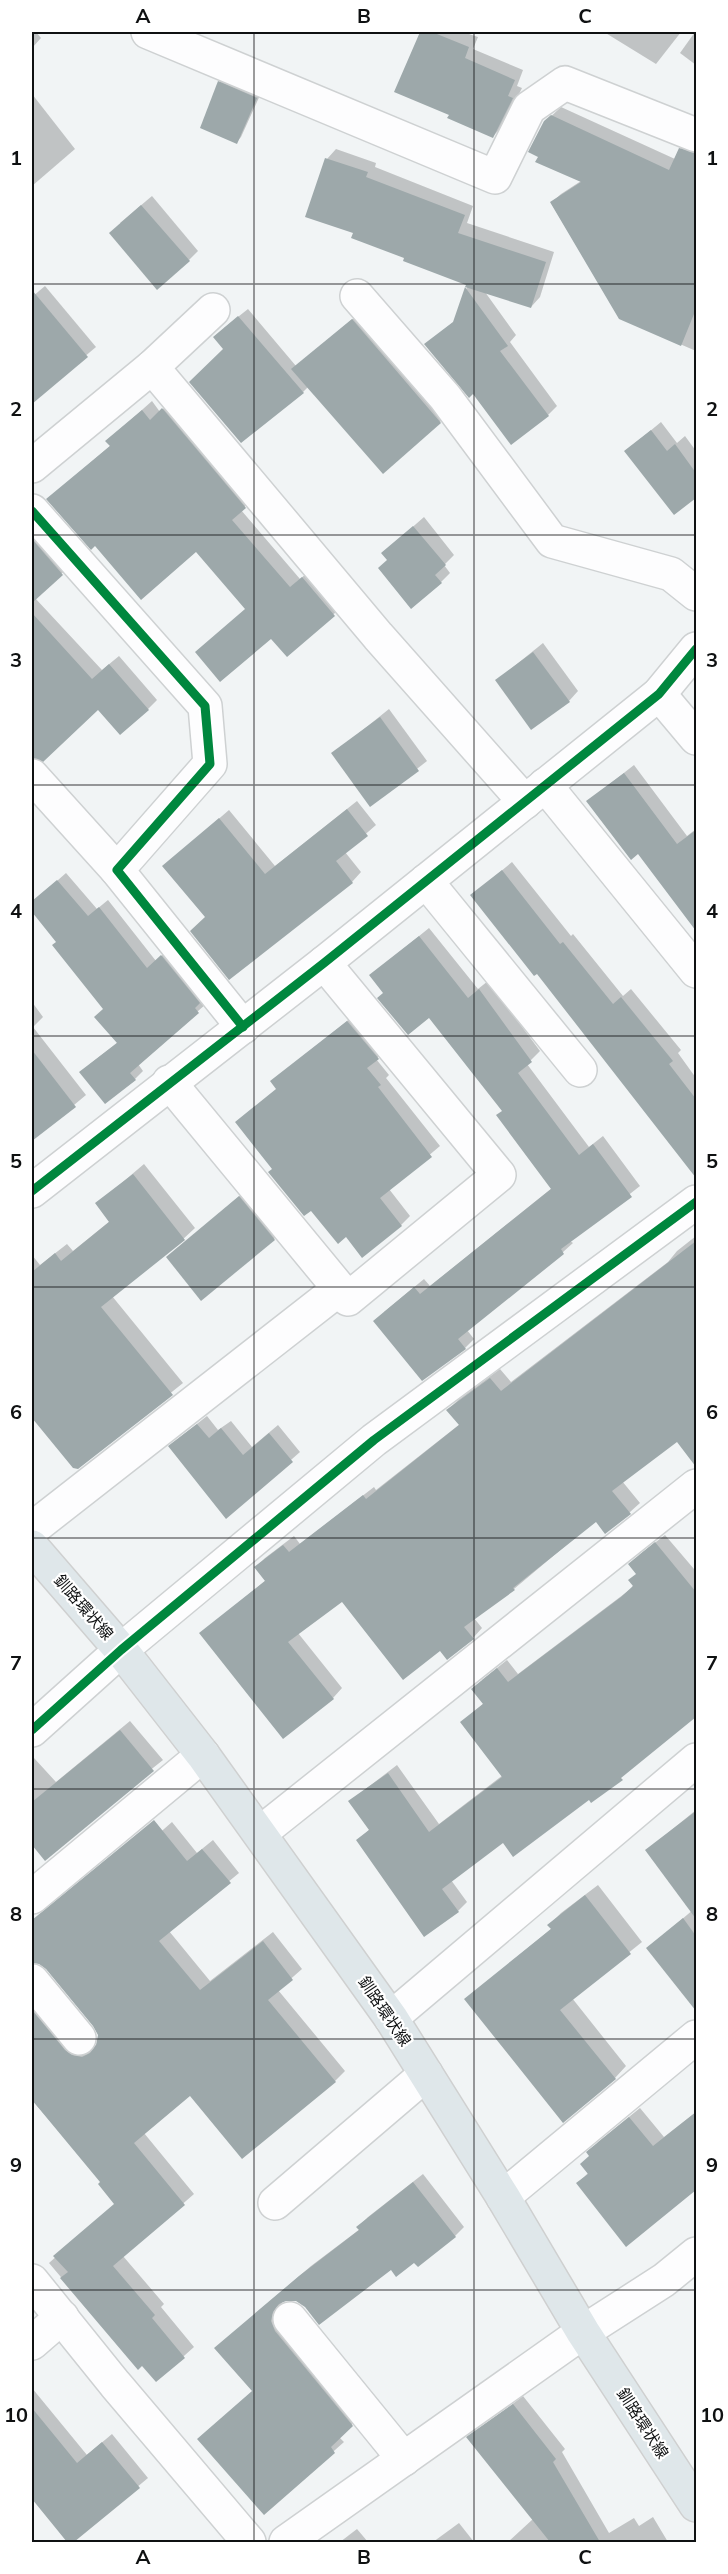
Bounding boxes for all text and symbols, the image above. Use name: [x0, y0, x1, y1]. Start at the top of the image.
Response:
text: A: [136, 3, 151, 28]
text: B: [357, 3, 371, 28]
text: C: [578, 3, 592, 28]
text: 1: [10, 145, 22, 170]
text: 1: [706, 145, 718, 170]
text: 2: [10, 396, 22, 421]
text: 2: [706, 396, 718, 421]
text: 3: [10, 647, 22, 672]
text: 3: [706, 647, 718, 672]
text: 4: [10, 898, 22, 923]
text: 4: [706, 898, 718, 923]
text: 5: [10, 1148, 22, 1173]
text: 5: [706, 1148, 718, 1173]
text: 6: [10, 1399, 22, 1424]
text: 6: [706, 1399, 718, 1424]
street label: 釧路環状線: [50, 1570, 118, 1644]
text: 7: [10, 1650, 22, 1675]
text: 7: [706, 1650, 718, 1675]
text: 8: [10, 1901, 22, 1926]
text: 8: [706, 1901, 718, 1926]
street label: 釧路環状線: [354, 1972, 416, 2050]
text: 9: [10, 2152, 22, 2177]
text: 9: [706, 2152, 718, 2177]
street label: 釧路環状線: [613, 2384, 673, 2462]
text: 10: [4, 2402, 28, 2427]
text: 10: [700, 2402, 724, 2427]
text: A: [136, 2544, 151, 2569]
text: B: [357, 2544, 371, 2569]
text: C: [578, 2544, 592, 2569]

